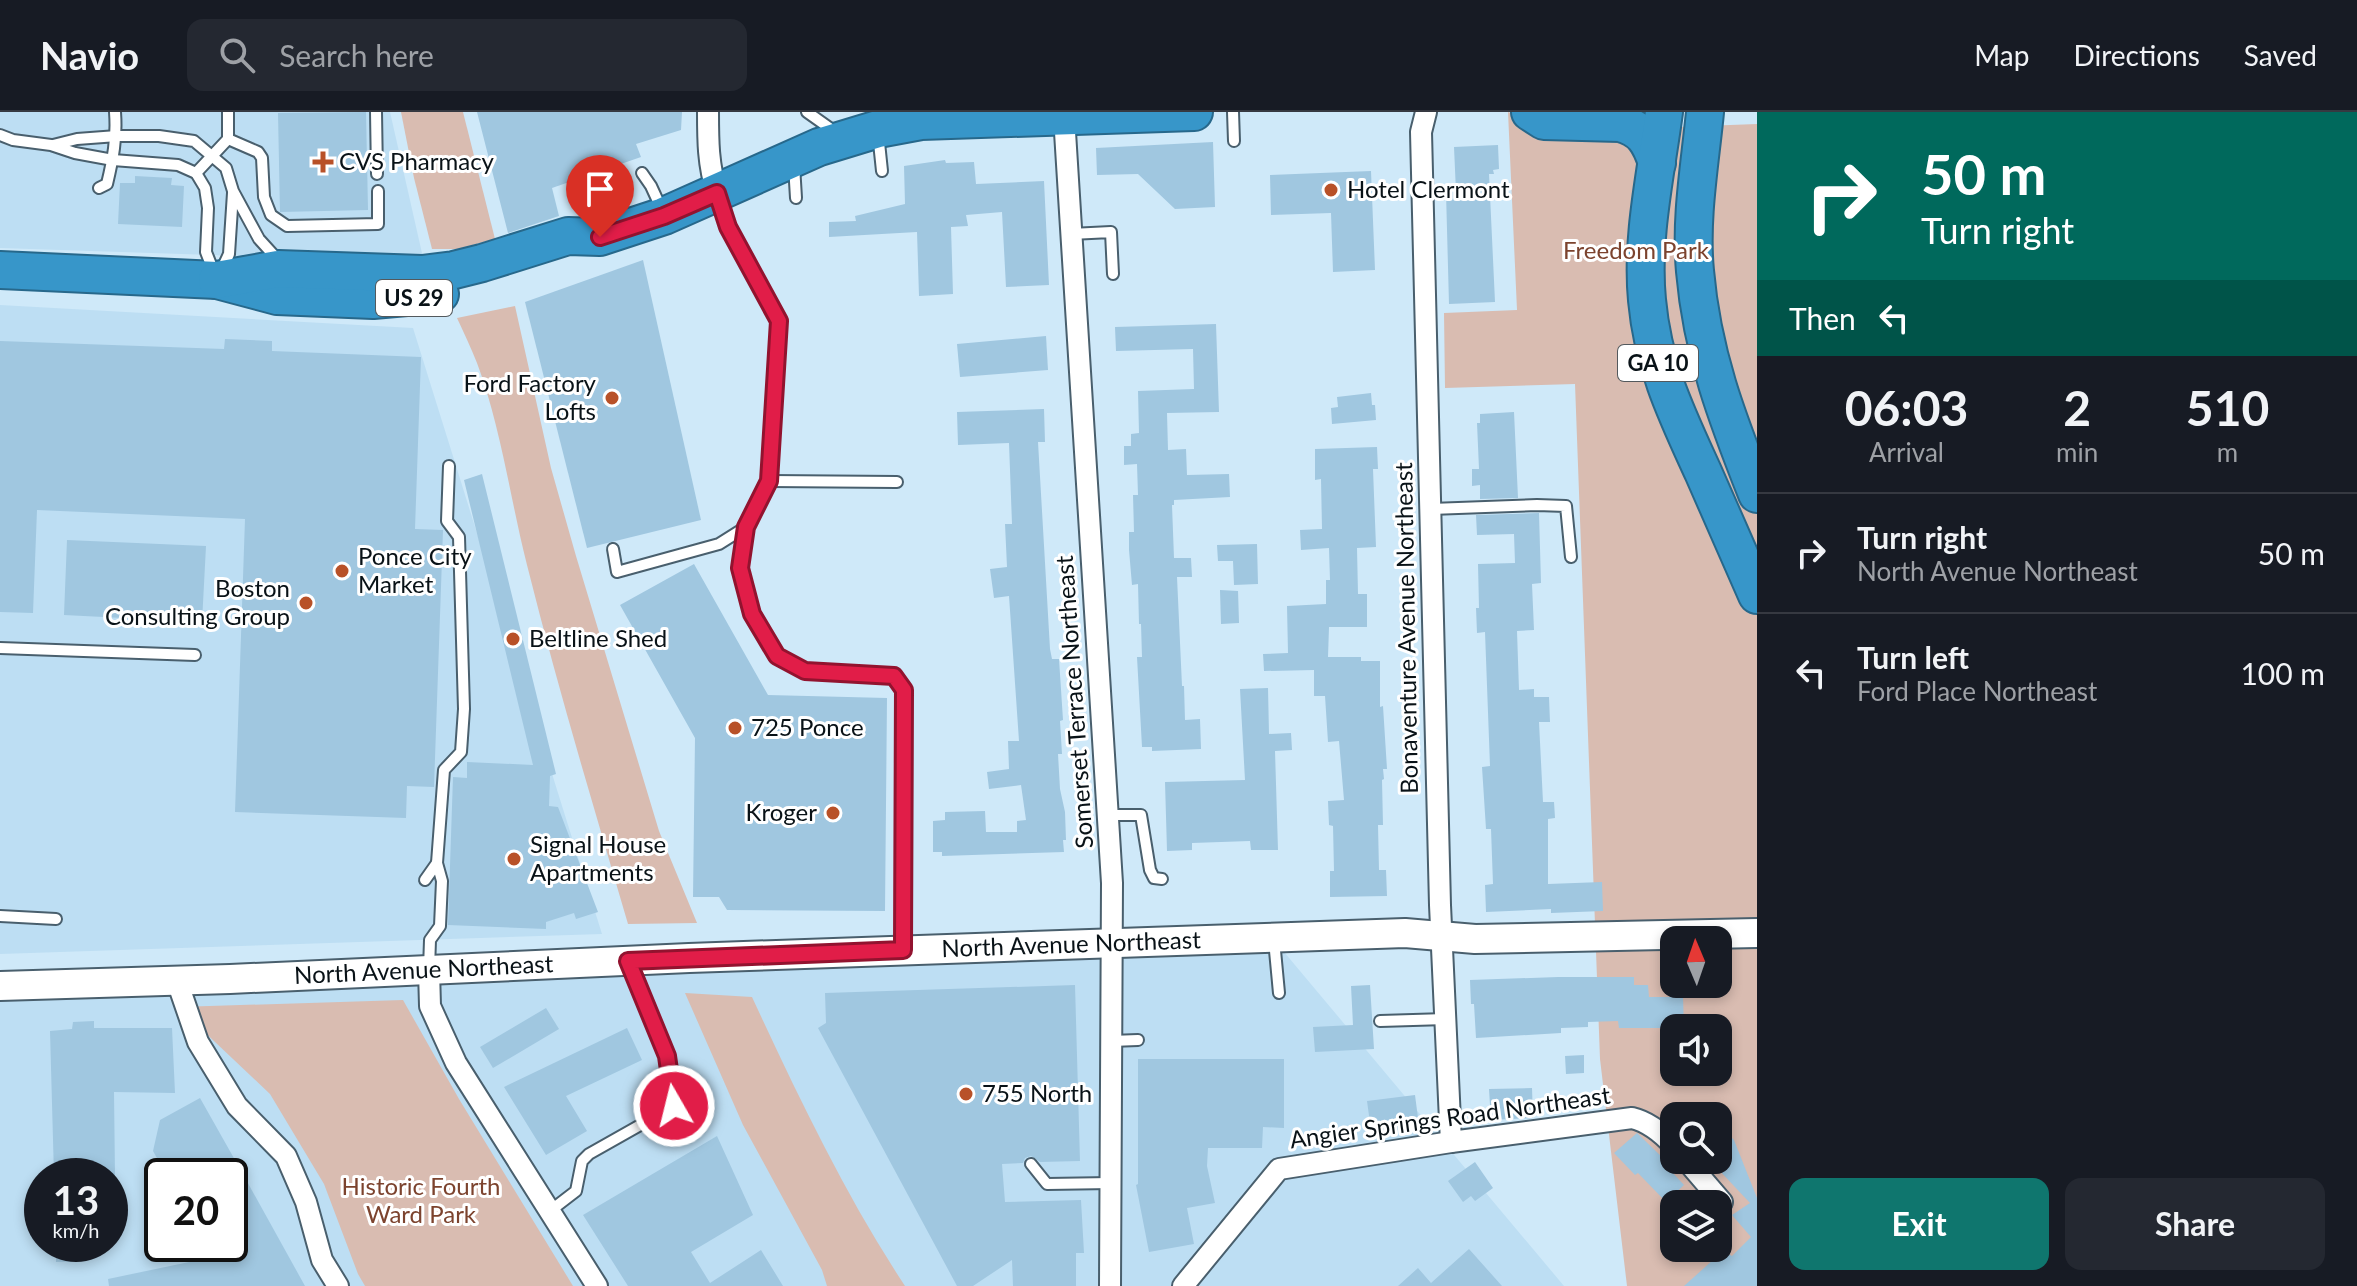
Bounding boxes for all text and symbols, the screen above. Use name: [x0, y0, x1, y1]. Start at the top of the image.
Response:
search box: [187, 19, 747, 91]
text: Navio: [40, 32, 139, 78]
icon: search: [215, 33, 259, 77]
text: Search here: [279, 37, 434, 73]
text: Map: [1974, 38, 2029, 72]
text: Directions: [2073, 38, 2200, 72]
text: Saved: [2244, 38, 2317, 72]
text: 50 m: [1921, 140, 2046, 207]
icon: right: [1789, 144, 1893, 248]
place label: CVS Pharmacy: [339, 146, 495, 175]
marker: CVS Pharmacy: [314, 153, 332, 171]
pin: [566, 155, 634, 237]
icon: arrive: [578, 167, 622, 211]
place label: Hotel Clermont: [1347, 174, 1510, 203]
marker: Hotel Clermont: [1322, 181, 1340, 199]
text: Turn right: [1921, 208, 2074, 252]
park label: Freedom Park: [1563, 235, 1710, 264]
road number: US 29: [376, 280, 452, 316]
icon: left: [1872, 296, 1916, 340]
text: Then: [1789, 300, 1856, 336]
road number: GA 10: [1618, 345, 1698, 381]
place label: Ford Factory Lofts: [463, 368, 597, 425]
text: 06:03: [1845, 379, 1968, 436]
text: 2: [2063, 379, 2091, 436]
text: 510: [2186, 379, 2269, 436]
marker: Ford Factory Lofts: [603, 389, 621, 407]
text: Arrival: [1869, 436, 1944, 468]
text: min: [2056, 436, 2098, 468]
text: m: [2217, 436, 2238, 468]
street label: Bonaventure Avenue Northeast: [1388, 462, 1423, 794]
text: Turn right: [1857, 519, 1987, 555]
icon: right: [1789, 531, 1833, 575]
text: 50 m: [2258, 535, 2325, 571]
place label: Ponce City Market: [358, 541, 472, 598]
street label: Somerset Terrace Northeast: [1049, 554, 1098, 850]
text: North Avenue Northeast: [1857, 555, 2138, 587]
marker: Ponce City Market: [333, 562, 351, 580]
place label: Boston Consulting Group: [105, 573, 290, 630]
marker: Boston Consulting Group: [297, 594, 315, 612]
place label: Beltline Shed: [529, 623, 667, 652]
marker: Beltline Shed: [504, 630, 522, 648]
text: Turn left: [1857, 639, 1969, 675]
icon: left: [1789, 651, 1833, 695]
text: 100 m: [2240, 655, 2325, 691]
text: Ford Place Northeast: [1857, 675, 2097, 707]
place label: 725 Ponce: [751, 712, 864, 741]
marker: 725 Ponce: [726, 719, 744, 737]
place label: Kroger: [746, 797, 817, 826]
marker: Kroger: [824, 804, 842, 822]
place label: Signal House Apartments: [530, 829, 666, 886]
marker: Signal House Apartments: [505, 850, 523, 868]
street label: North Avenue Northeast: [941, 924, 1202, 962]
north arrow: [1660, 926, 1732, 998]
map controls: [1660, 926, 1732, 1262]
street label: North Avenue Northeast: [293, 948, 554, 989]
button: sound: [1660, 1014, 1732, 1086]
position arrow: [632, 1064, 716, 1148]
place label: 755 North: [982, 1078, 1092, 1107]
street label: Angier Springs Road Northeast: [1288, 1080, 1612, 1153]
marker: 755 North: [957, 1085, 975, 1103]
button: search: [1660, 1102, 1732, 1174]
speed limit sign: 20: [144, 1158, 248, 1262]
park label: Historic Fourth Ward Park: [342, 1171, 500, 1228]
text: 13: [53, 1176, 99, 1224]
button: Exit: [1789, 1178, 2049, 1270]
button: Share: [2065, 1178, 2325, 1270]
button: layers: [1660, 1190, 1732, 1262]
text: km/h: [53, 1218, 99, 1242]

